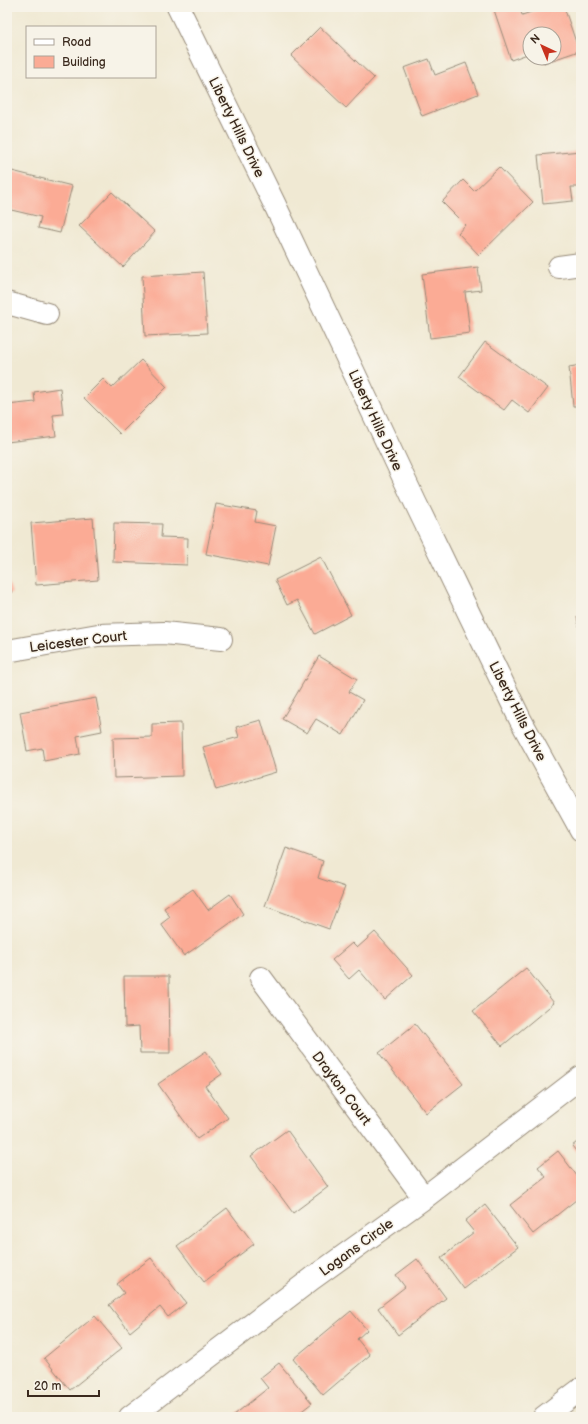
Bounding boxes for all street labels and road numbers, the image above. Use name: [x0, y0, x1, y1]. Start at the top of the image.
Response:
street label: Liberty Hills Drive: [205, 74, 268, 180]
street label: Liberty Hills Drive: [345, 367, 406, 473]
street label: Leicester Court: [28, 627, 128, 656]
street label: Liberty Hills Drive: [485, 659, 550, 764]
street label: Drayton Court: [308, 1048, 375, 1129]
street label: Logans Circle: [316, 1215, 396, 1280]

